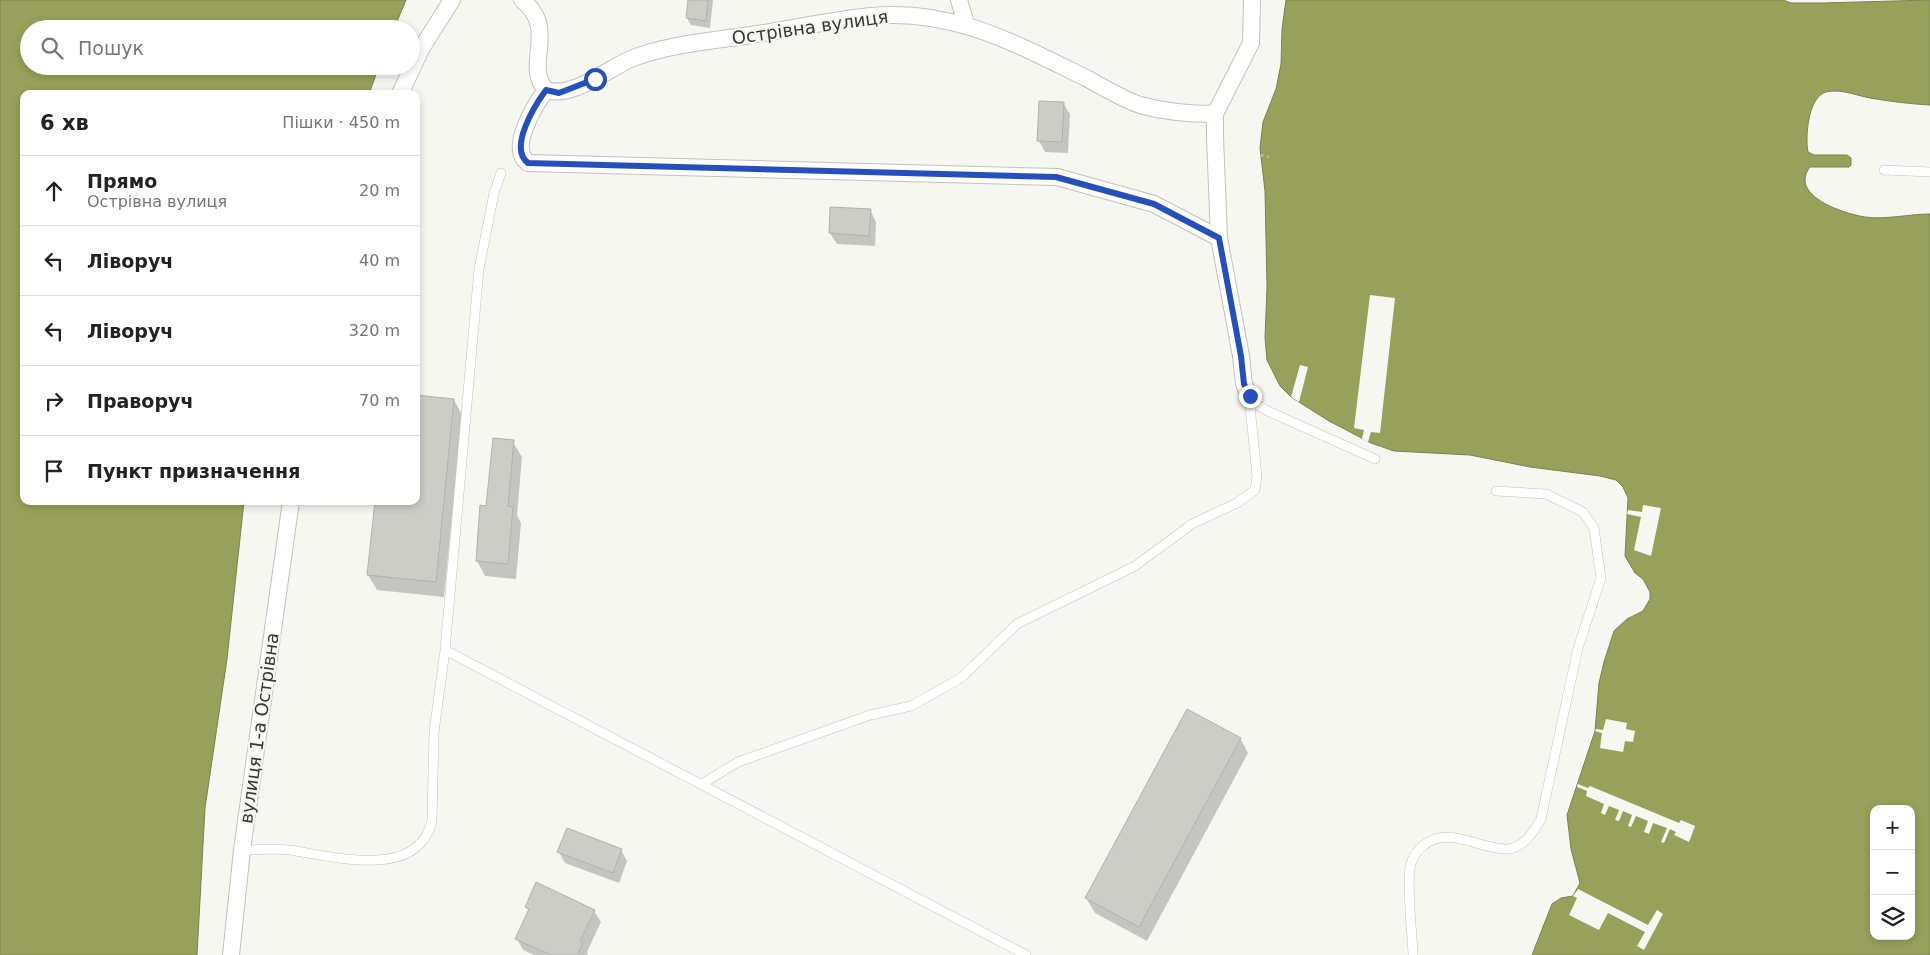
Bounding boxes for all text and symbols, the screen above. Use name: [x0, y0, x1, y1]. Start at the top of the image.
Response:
street label: Острівна вулиця: [730, 6, 890, 48]
search box: [20, 20, 420, 75]
icon: search: [38, 34, 66, 62]
text: Пошук: [78, 37, 144, 59]
route start: [584, 68, 607, 91]
text: 6 хв: [40, 111, 89, 135]
text: Пішки · 450 m: [282, 113, 400, 132]
text: Прямо: [87, 170, 157, 192]
icon: ahead: [40, 177, 68, 205]
text: 20 m: [359, 181, 400, 200]
text: Острівна вулиця: [87, 192, 227, 211]
icon: left: [40, 247, 68, 275]
text: Ліворуч: [87, 250, 173, 272]
text: 40 m: [359, 251, 400, 270]
icon: left: [40, 317, 68, 345]
text: Ліворуч: [87, 320, 173, 342]
text: 320 m: [349, 321, 400, 340]
route end: [1239, 385, 1262, 408]
icon: right: [40, 387, 68, 415]
text: Праворуч: [87, 390, 193, 412]
text: 70 m: [359, 391, 400, 410]
icon: arrive: [40, 457, 68, 485]
text: Пункт призначення: [87, 460, 300, 482]
street label: вулиця 1-а Острівна: [235, 631, 283, 825]
map controls: [1870, 805, 1915, 940]
button: +: [1870, 805, 1915, 850]
button: −: [1870, 850, 1915, 895]
button: layers: [1870, 895, 1915, 940]

